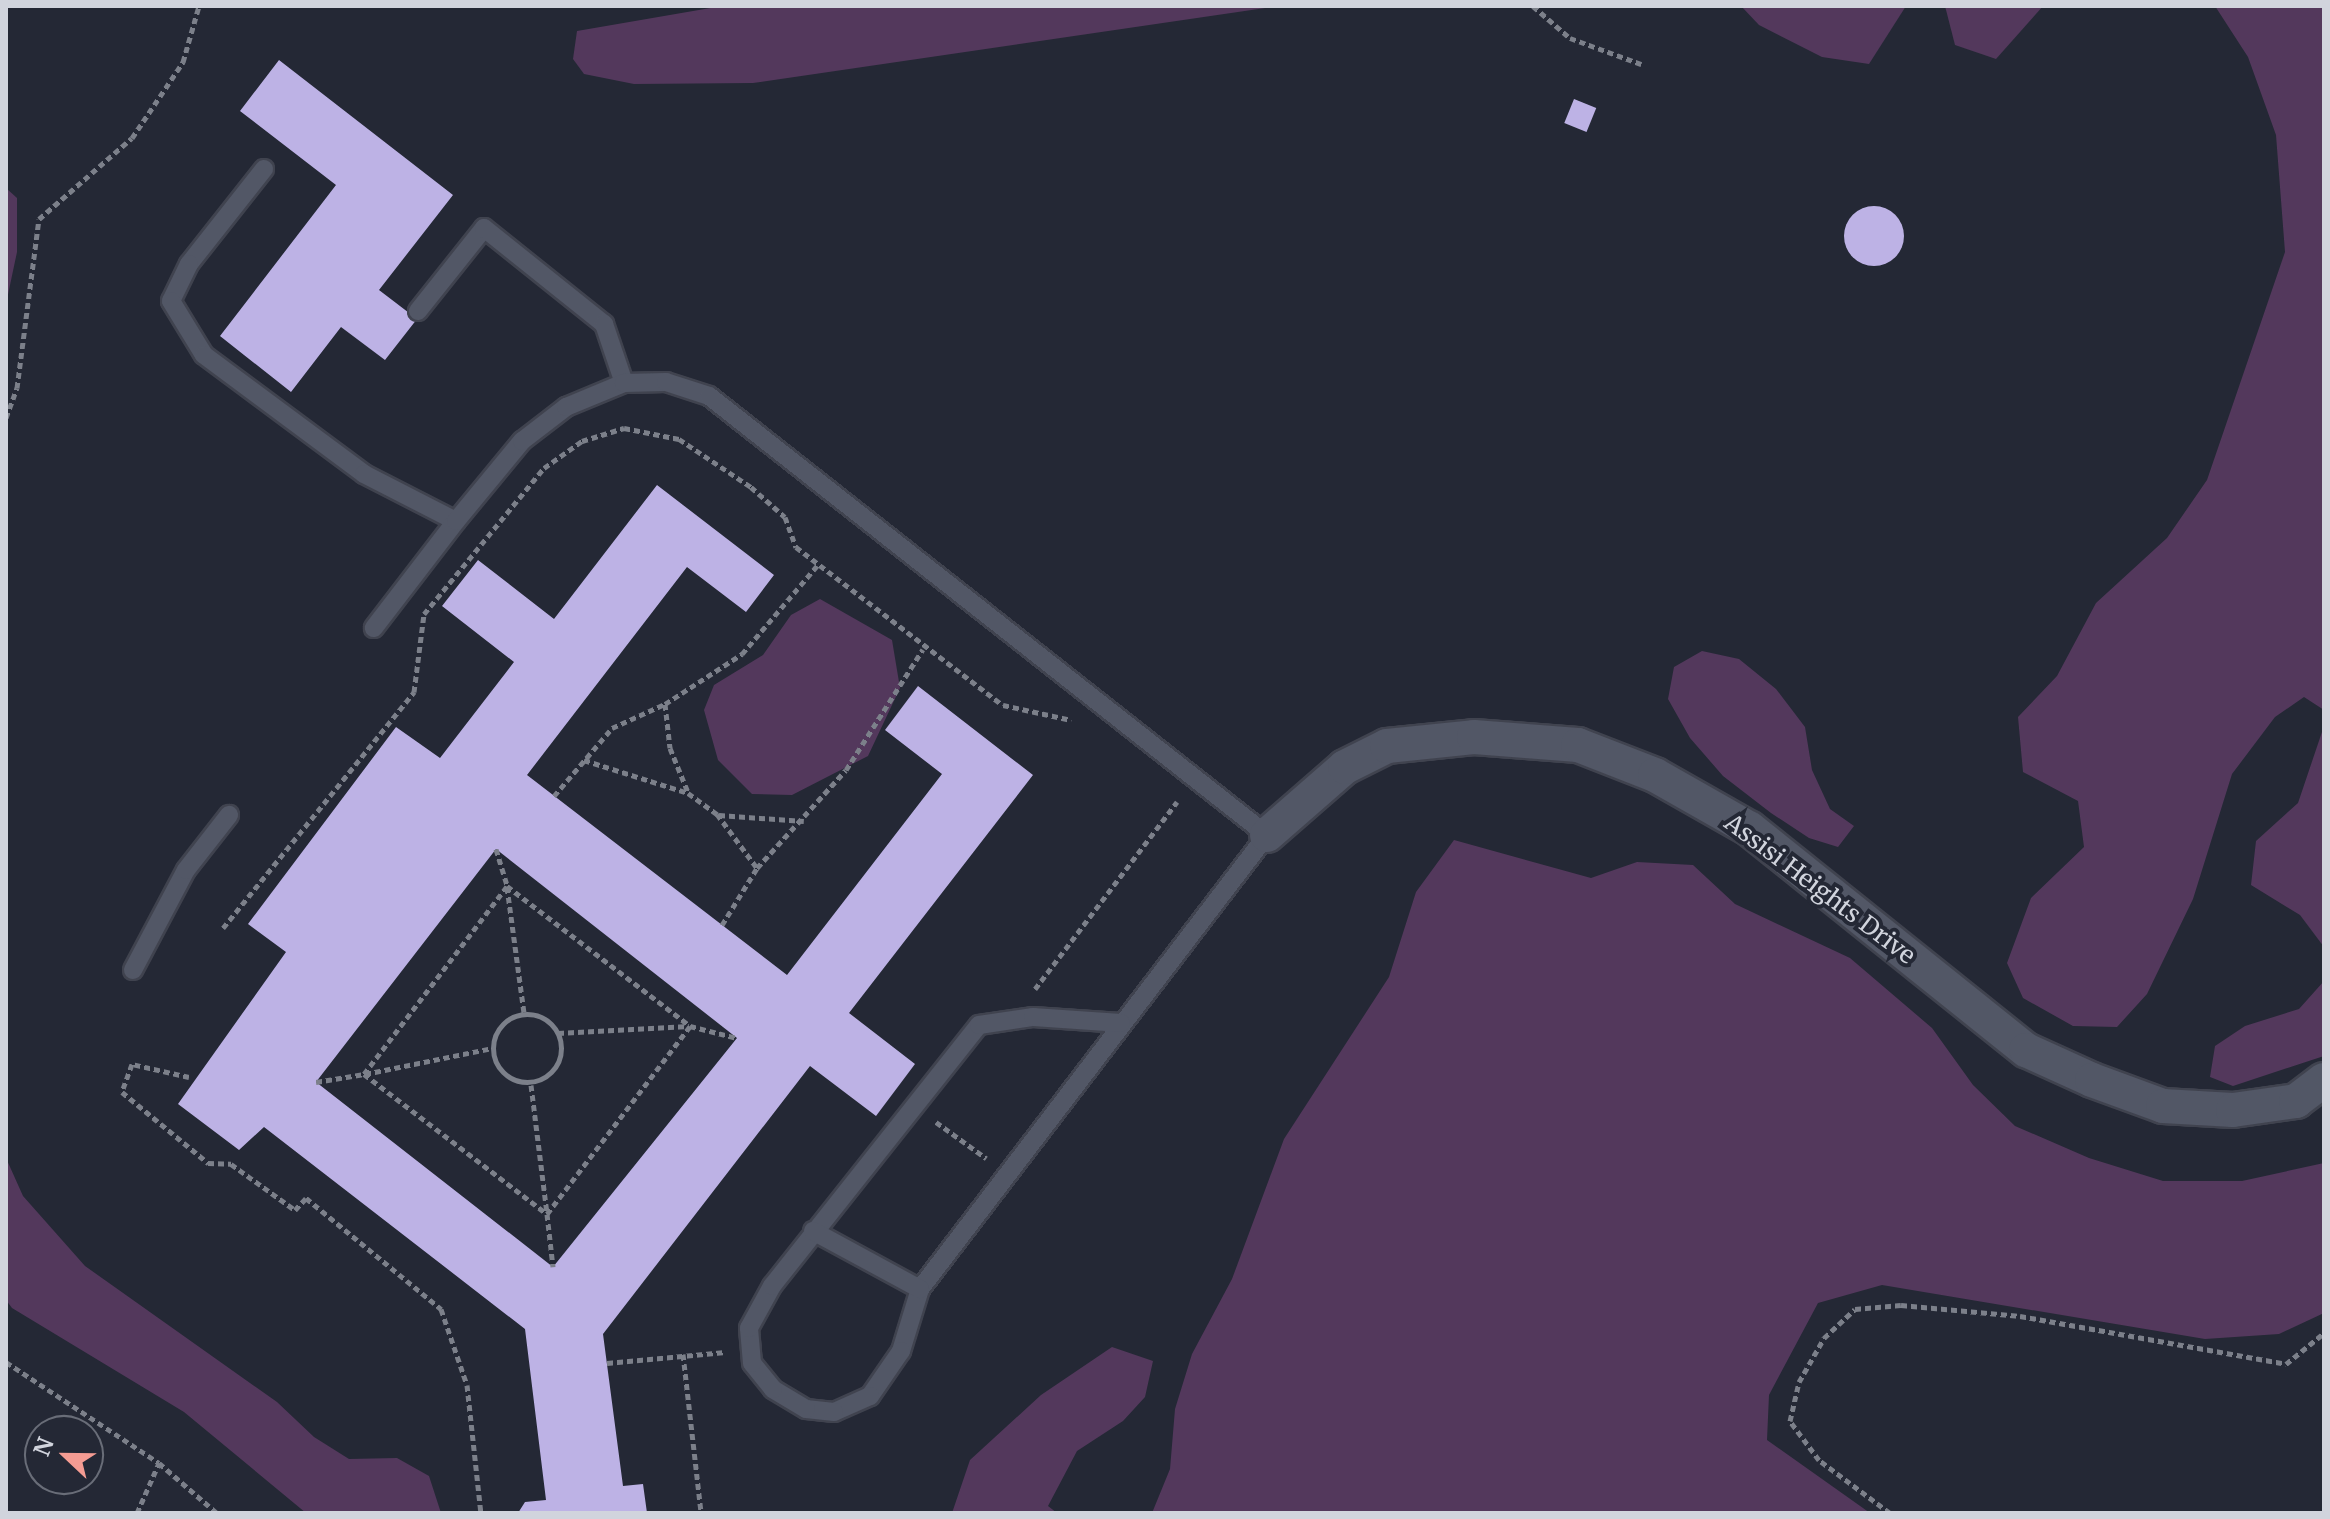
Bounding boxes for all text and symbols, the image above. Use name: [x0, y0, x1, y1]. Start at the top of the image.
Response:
street label: Assisi Heights Drive: [1719, 808, 1921, 970]
north arrow: [24, 1415, 104, 1495]
text: N: [27, 1433, 60, 1460]

